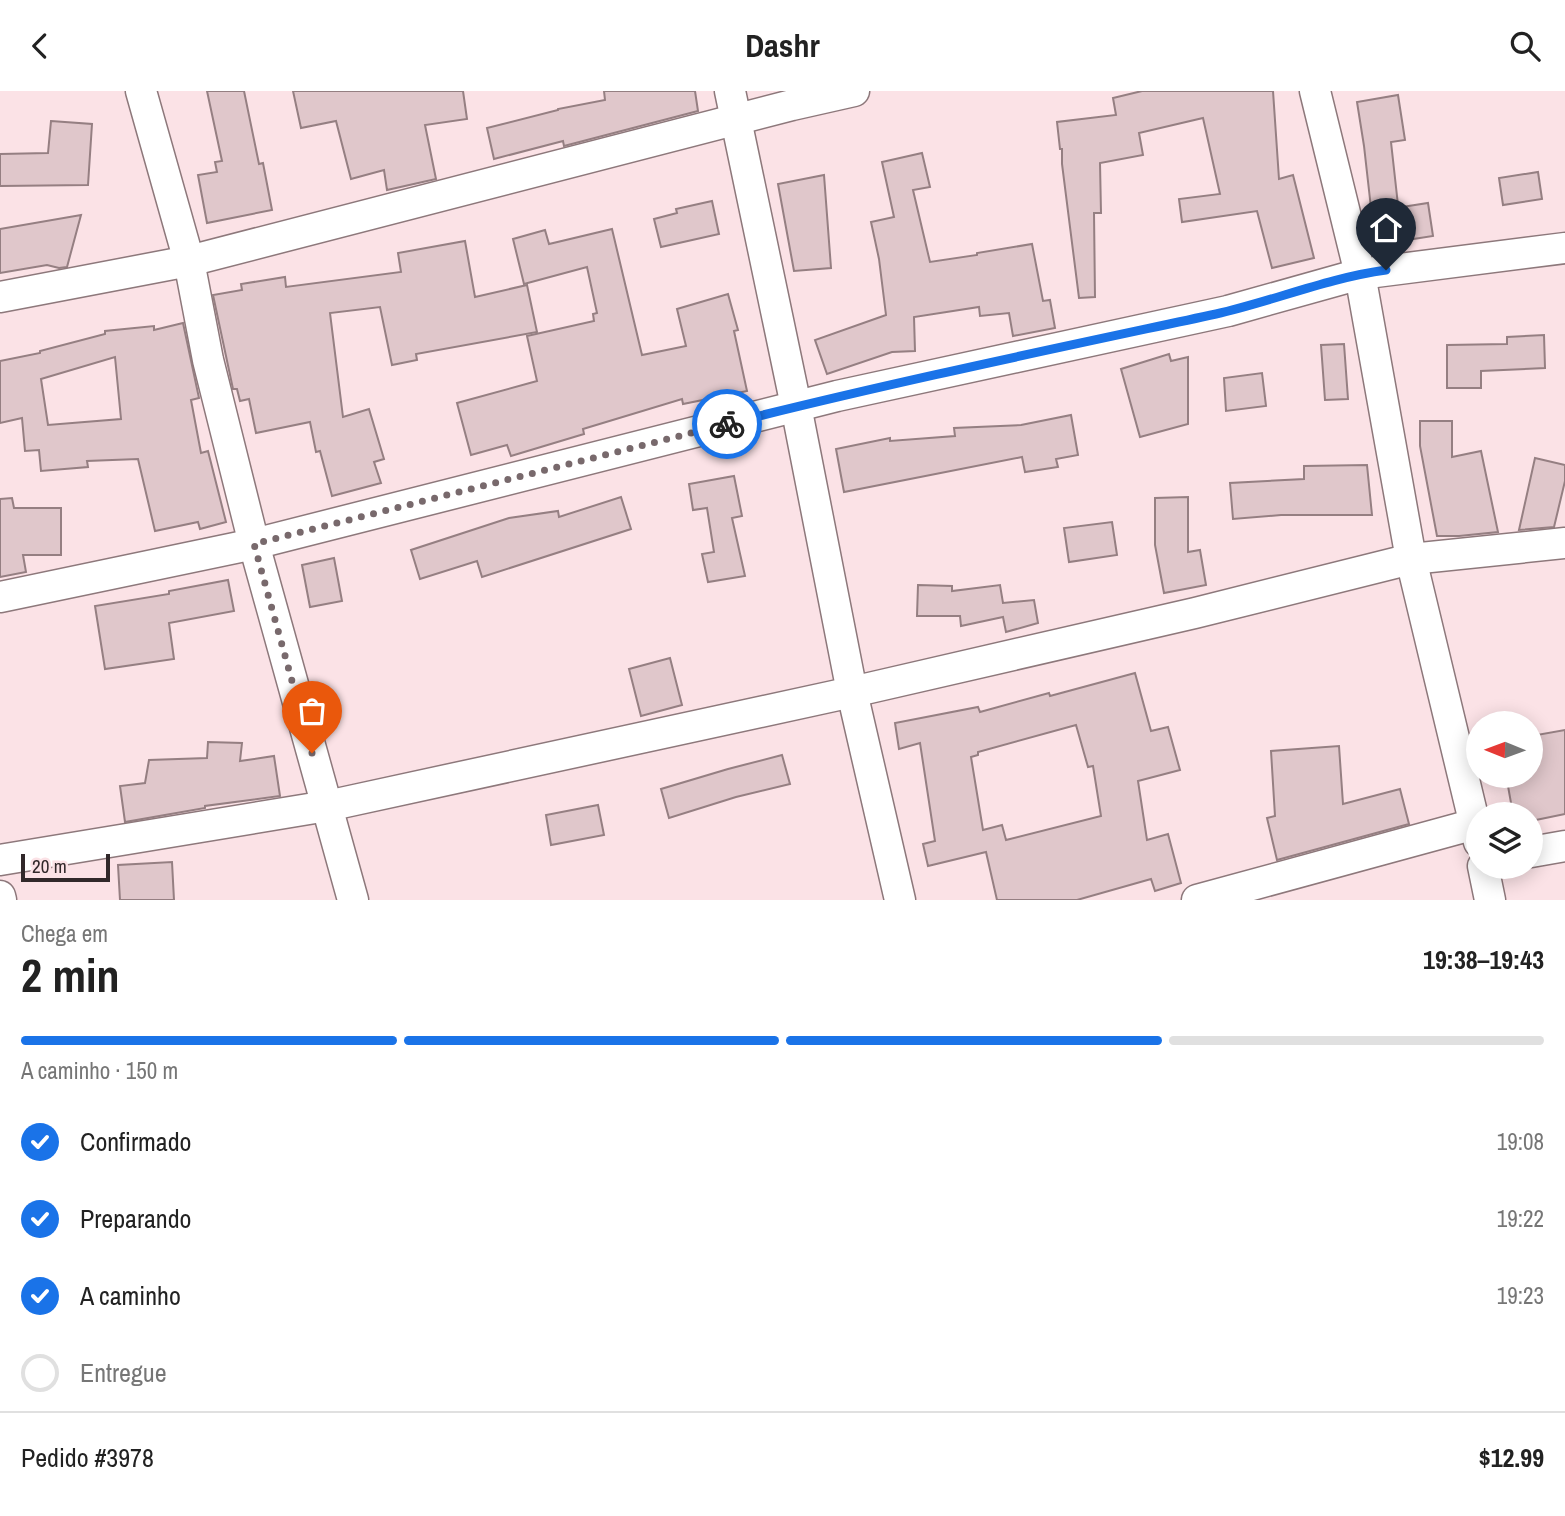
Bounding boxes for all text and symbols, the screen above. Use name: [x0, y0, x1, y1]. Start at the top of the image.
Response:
text: Dashr: [745, 24, 820, 67]
icon: back: [21, 27, 59, 65]
icon: search: [1506, 27, 1544, 65]
pin: [1356, 198, 1416, 270]
icon: home: [1367, 209, 1405, 247]
courier: [692, 389, 762, 459]
icon: bike: [708, 405, 746, 443]
pin: [282, 681, 342, 753]
icon: bag: [293, 692, 331, 730]
north arrow: [1466, 711, 1544, 787]
map controls: [1466, 711, 1543, 879]
button: layers: [1466, 802, 1543, 879]
scale bar: [21, 851, 110, 883]
text: 20 m: [32, 853, 67, 879]
text: Chega em: [21, 918, 108, 949]
text: 19:38–19:43: [1423, 942, 1544, 977]
text: 2 min: [21, 944, 120, 1006]
text: A caminho · 150 m: [21, 1055, 178, 1086]
icon: check: [21, 1123, 59, 1161]
text: Confirmado: [80, 1124, 191, 1159]
text: 19:08: [1497, 1126, 1544, 1157]
icon: check: [21, 1200, 59, 1238]
text: Preparando: [80, 1201, 191, 1236]
text: 19:22: [1497, 1203, 1544, 1234]
icon: check: [21, 1277, 59, 1315]
text: A caminho: [80, 1278, 181, 1313]
text: 19:23: [1497, 1280, 1544, 1311]
text: Entregue: [80, 1355, 167, 1390]
text: Pedido #3978: [21, 1440, 154, 1475]
text: $12.99: [1479, 1440, 1544, 1475]

